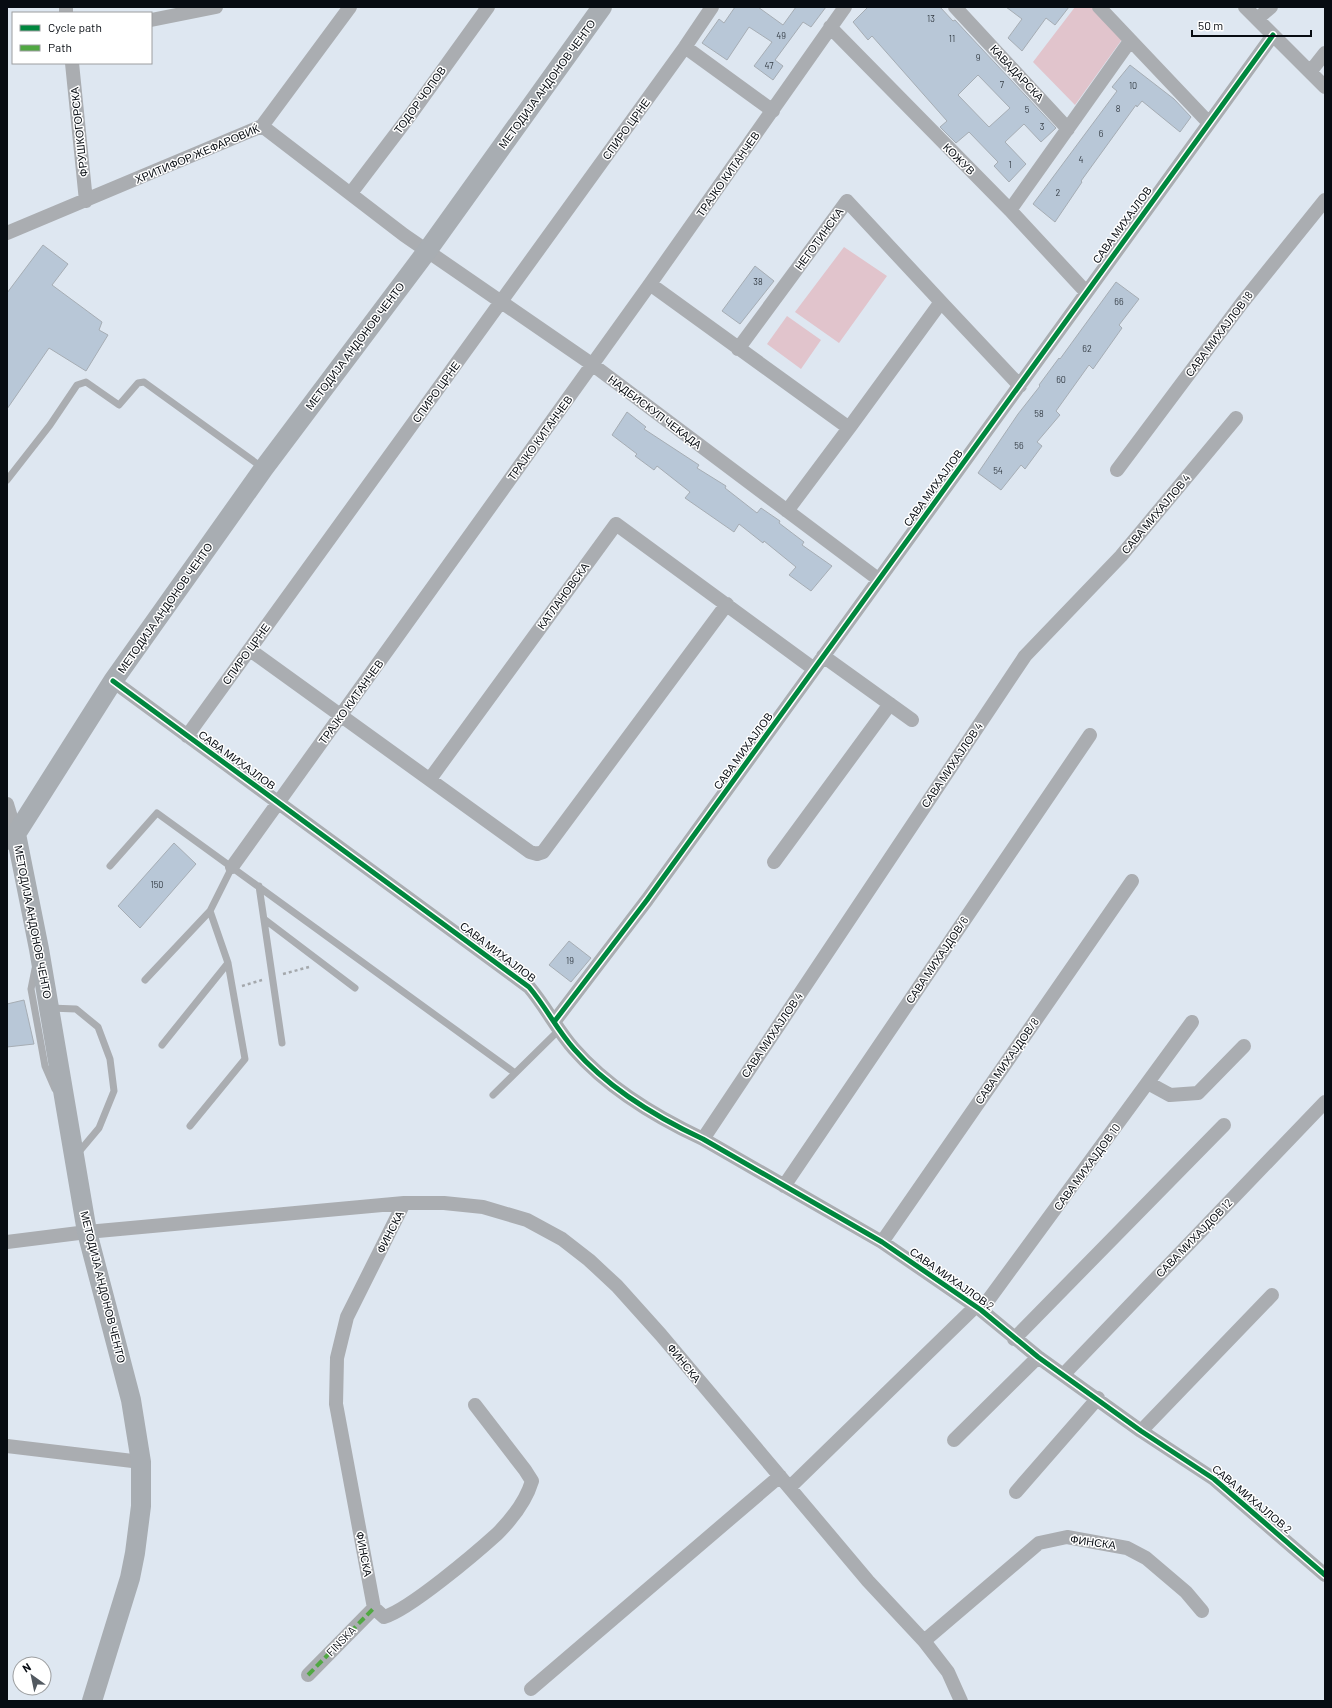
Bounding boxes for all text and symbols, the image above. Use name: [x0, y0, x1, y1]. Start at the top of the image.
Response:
legend: [12, 12, 152, 64]
scale bar: [1192, 12, 1311, 38]
house number: 13: [927, 13, 935, 24]
street label: МЕТОДИЈА АНДОНОВ ЧЕНТО: [495, 16, 598, 151]
text: 50 m: [1198, 18, 1223, 32]
text: Cycle path: [48, 20, 102, 34]
house number: 49: [776, 30, 786, 41]
house number: 11: [949, 33, 955, 44]
text: Path: [48, 40, 72, 54]
street label: КАВАДАРСКА: [988, 42, 1047, 104]
house number: 9: [976, 52, 981, 63]
house number: 47: [765, 60, 774, 71]
street label: ТОДОР ЧОПОВ: [391, 64, 448, 136]
house number: 7: [1000, 79, 1005, 90]
house number: 10: [1129, 80, 1137, 91]
street label: ФРУШКОГОРСКА: [67, 86, 90, 178]
street label: СПИРО ЦРНЕ: [599, 96, 652, 162]
house number: 8: [1116, 103, 1121, 114]
house number: 5: [1025, 104, 1030, 115]
street label: ХРИТИФОР ЖЕФАРОВИЌ: [133, 121, 262, 186]
house number: 3: [1040, 121, 1045, 132]
house number: 6: [1099, 128, 1104, 139]
street label: ТРАЈКО КИТАНЧЕВ: [693, 129, 762, 219]
street label: КОЖУВ: [941, 140, 978, 177]
house number: 4: [1079, 154, 1084, 165]
house number: 1: [1008, 159, 1012, 170]
street label: САВА МИХАЈЛОВ: [1089, 184, 1154, 266]
house number: 2: [1056, 187, 1061, 198]
street label: НЕГОТИНСКА: [792, 205, 846, 272]
house number: 38: [753, 276, 763, 287]
street label: МЕТОДИЈА АНДОНОВ ЧЕНТО: [302, 279, 407, 412]
street label: САВА МИХАЈЛОВ 18: [1182, 288, 1255, 379]
house number: 66: [1114, 296, 1124, 307]
house number: 62: [1082, 343, 1092, 354]
street label: СПИРО ЦРНЕ: [409, 359, 462, 425]
street label: НАДБИСКУП ЧЕКАДА: [606, 372, 705, 451]
house number: 60: [1056, 374, 1066, 385]
street label: ТРАЈКО КИТАНЧЕВ: [505, 393, 575, 482]
house number: 58: [1034, 408, 1044, 419]
house number: 56: [1014, 440, 1024, 451]
street label: САВА МИХАЈЛОВ: [900, 447, 965, 529]
house number: 54: [993, 465, 1003, 476]
street label: САВА МИХАЈЛОВ 4: [1118, 471, 1193, 556]
street label: МЕТОДИЈА АНДОНОВ ЧЕНТО: [114, 540, 215, 675]
street label: КАТЛАНОВСКА: [534, 559, 591, 632]
street label: СПИРО ЦРНЕ: [219, 621, 272, 687]
street label: ТРАЈКО КИТАНЧЕВ: [316, 657, 386, 746]
street label: САВА МИХАЈЛОВ: [710, 710, 775, 792]
street label: САВА МИХАЈЛОВ 4: [918, 720, 985, 810]
street label: САВА МИХАЈЛОВ: [196, 727, 278, 792]
street label: МЕТОДИЈА АНДОНОВ ЧЕНТО: [12, 844, 55, 1000]
house number: 150: [151, 879, 163, 890]
street label: САВА МИХАЈДОВ/6: [903, 913, 971, 1006]
street label: САВА МИХАЈЛОВ: [458, 919, 539, 984]
house number: 19: [566, 955, 574, 966]
street label: САВА МИХАЈЛОВ 4: [738, 990, 805, 1080]
street label: САВА МИХАЈДОВ/8: [972, 1015, 1041, 1106]
street label: САВА МИХАЈДОВ 10: [1051, 1121, 1123, 1213]
street label: САВА МИХАЈДОВ 12: [1153, 1196, 1235, 1280]
street label: ФИНСКА: [373, 1208, 406, 1255]
street label: МЕТОДИЈА АНДОНОВ ЧЕНТО: [78, 1210, 129, 1365]
street label: САВА МИХАЈЛОВ 2: [908, 1245, 997, 1313]
street label: ФИНСКА: [665, 1341, 704, 1385]
street label: САВА МИХАЈЛОВ 2: [1210, 1461, 1295, 1536]
street label: ФИНСКА: [354, 1530, 375, 1578]
street label: ФИНСКА: [1069, 1532, 1117, 1551]
street label: FINSKA: [323, 1623, 358, 1658]
north arrow: [12, 1656, 52, 1696]
text: N: [20, 1660, 33, 1675]

